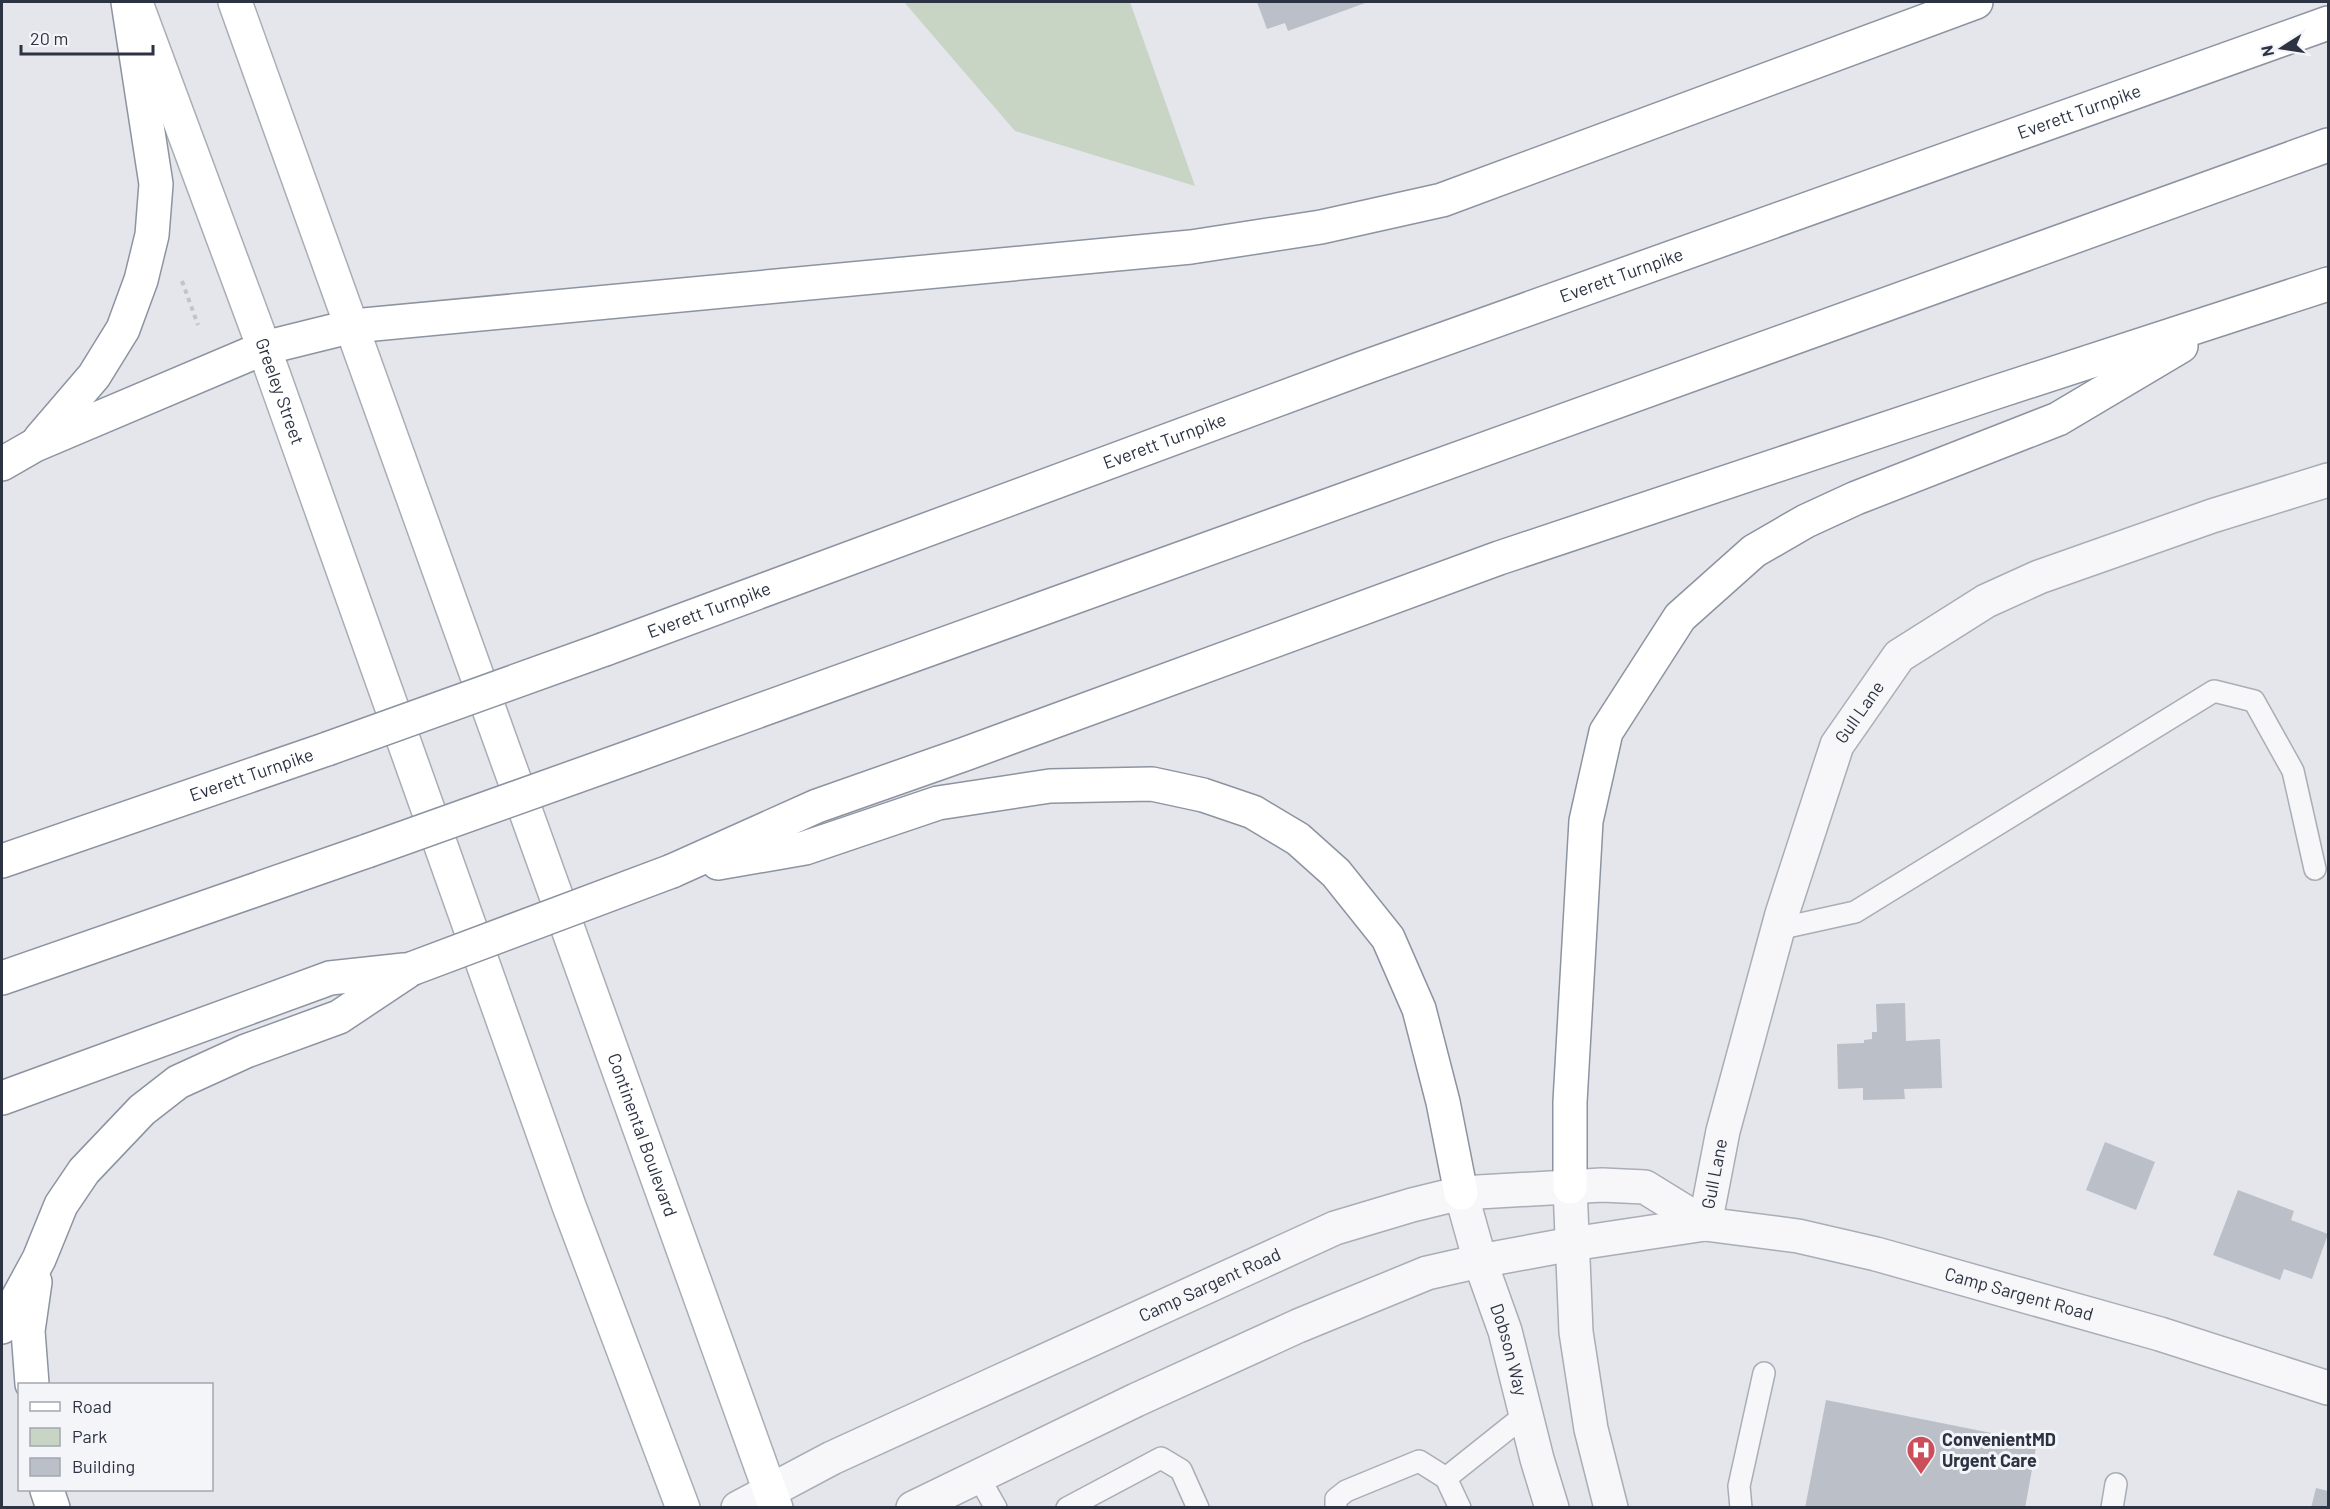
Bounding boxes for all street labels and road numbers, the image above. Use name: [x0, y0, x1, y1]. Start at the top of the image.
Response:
street label: Everett Turnpike: [2014, 79, 2144, 143]
street label: Everett Turnpike: [1556, 242, 1686, 307]
street label: Greeley Street: [251, 335, 309, 447]
street label: Everett Turnpike: [1100, 408, 1229, 473]
street label: Everett Turnpike: [644, 577, 773, 642]
street label: Gull Lane: [1829, 676, 1888, 747]
street label: Everett Turnpike: [186, 743, 316, 806]
street label: Continental Boulevard: [604, 1050, 682, 1219]
street label: Gull Lane: [1696, 1137, 1731, 1211]
street label: Camp Sargent Road: [1135, 1242, 1284, 1326]
street label: Camp Sargent Road: [1942, 1262, 2096, 1325]
street label: Dobson Way: [1486, 1300, 1533, 1398]

